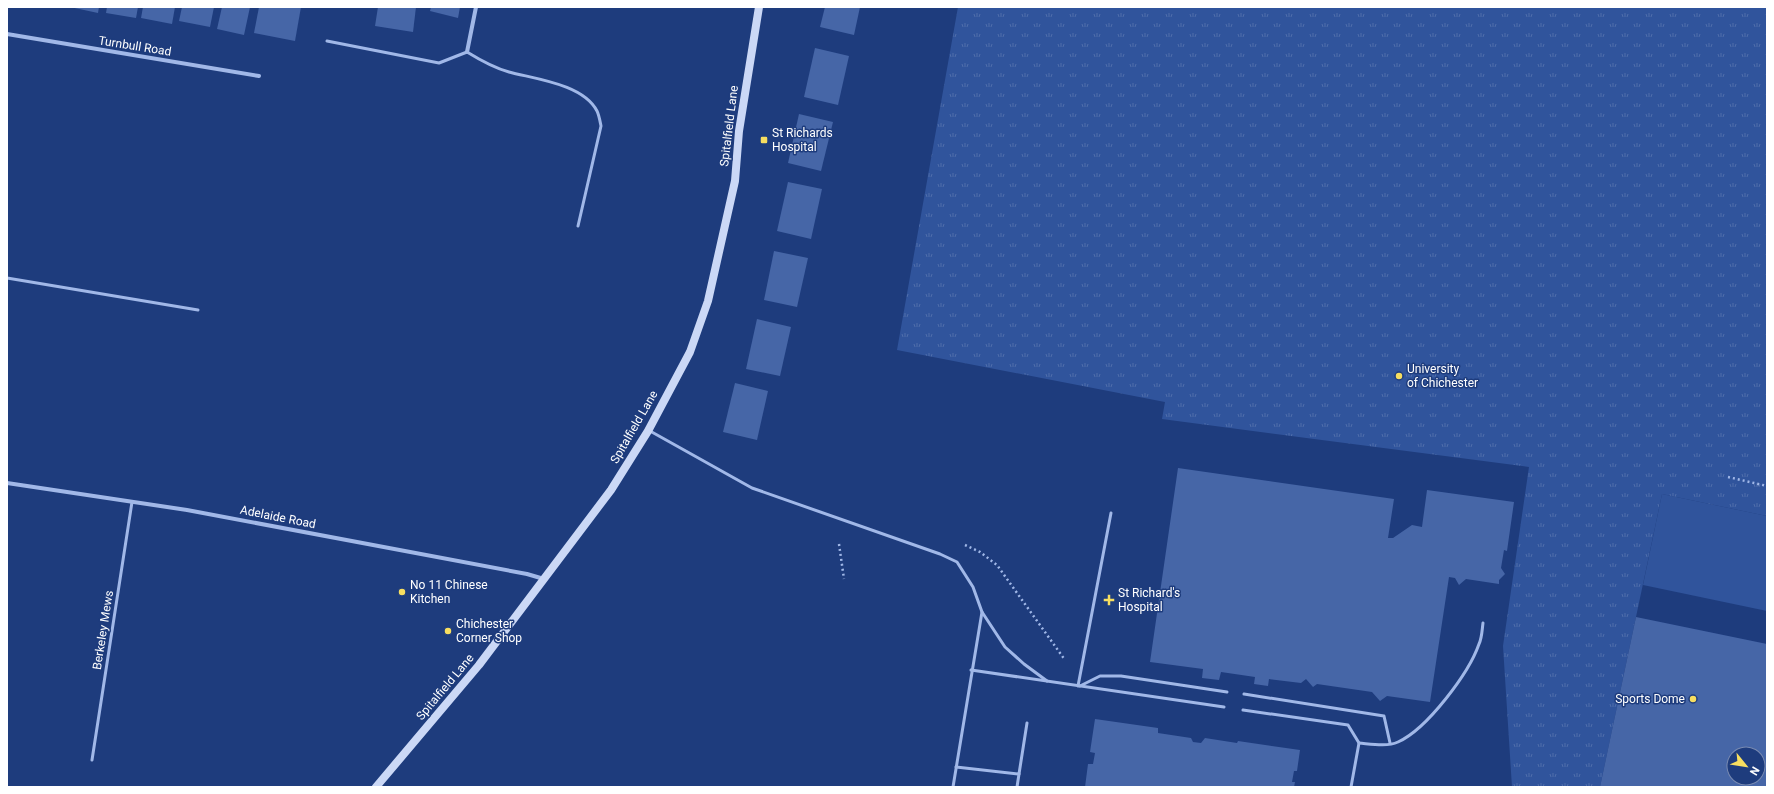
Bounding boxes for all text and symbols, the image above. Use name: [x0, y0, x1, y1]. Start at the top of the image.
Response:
street label: Turnbull Road: [98, 33, 172, 59]
street label: Spitalfield Lane: [717, 85, 741, 167]
place label: St Richards Hospital: [772, 126, 833, 154]
marker: St Richards Hospital: [759, 135, 769, 145]
place label: University of Chichester: [1407, 362, 1478, 390]
marker: University of Chichester: [1394, 371, 1404, 381]
street label: Spitalfield Lane: [607, 388, 661, 466]
street label: Adelaide Road: [239, 503, 317, 531]
place label: No 11 Chinese Kitchen: [410, 578, 488, 606]
place label: St Richard's Hospital: [1118, 586, 1180, 614]
marker: No 11 Chinese Kitchen: [397, 587, 407, 597]
street label: Berkeley Mews: [90, 589, 116, 671]
marker: St Richard's Hospital: [1103, 594, 1115, 606]
place label: Chichester Corner Shop: [456, 617, 522, 645]
marker: Chichester Corner Shop: [443, 626, 453, 636]
street label: Spitalfield Lane: [413, 651, 477, 723]
place label: Sports Dome: [1615, 692, 1685, 706]
marker: Sports Dome: [1688, 694, 1698, 704]
north arrow: [1726, 746, 1766, 786]
text: N: [1747, 764, 1762, 778]

